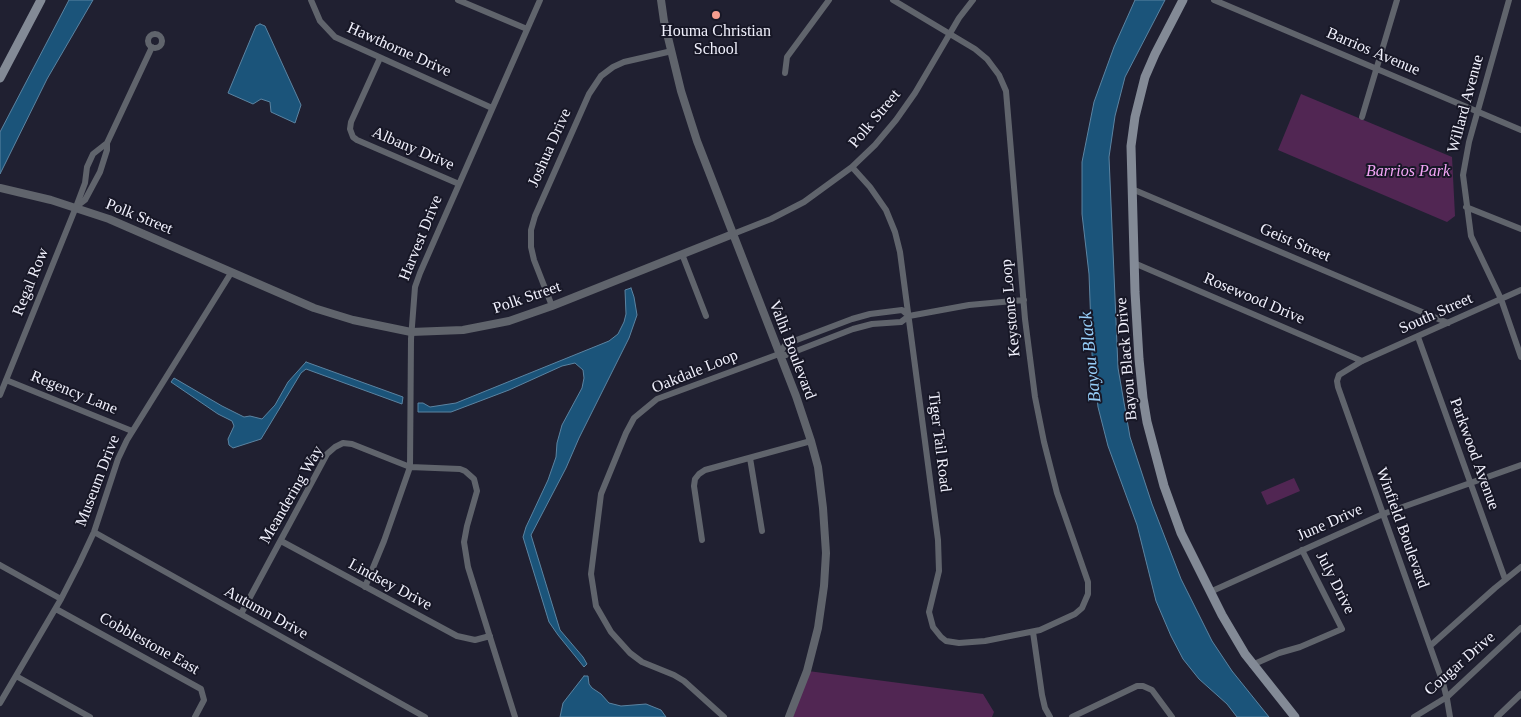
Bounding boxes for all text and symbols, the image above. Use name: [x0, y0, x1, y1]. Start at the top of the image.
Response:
marker: Houma Christian School: [710, 9, 722, 21]
street label: Hawthorne Drive: [344, 19, 454, 81]
place label: Houma Christian School: [661, 22, 771, 60]
street label: Barrios Avenue: [1323, 24, 1423, 80]
street label: Willard Avenue: [1444, 53, 1488, 155]
street label: Polk Street: [845, 86, 905, 152]
street label: Joshua Drive: [524, 106, 576, 190]
street label: Albany Drive: [369, 123, 457, 175]
park label: Barrios Park: [1366, 162, 1450, 182]
street label: Harvest Drive: [395, 193, 447, 283]
street label: Polk Street: [103, 195, 175, 239]
street label: Geist Street: [1257, 219, 1333, 267]
street label: Regal Row: [9, 245, 53, 319]
street label: Keystone Loop: [997, 258, 1025, 358]
street label: Rosewood Drive: [1201, 269, 1307, 329]
street label: Polk Street: [490, 277, 564, 319]
street label: South Street: [1396, 289, 1476, 339]
street label: Bayou Black Drive: [1112, 297, 1142, 421]
street label: Valhi Boulevard: [764, 298, 820, 402]
water label: Bayou Black: [1075, 310, 1107, 404]
street label: Oakdale Loop: [649, 346, 741, 398]
street label: Regency Lane: [28, 367, 120, 419]
street label: Tiger Tail Road: [923, 391, 955, 493]
street label: Parkwood Avenue: [1445, 396, 1503, 512]
street label: Museum Drive: [72, 433, 124, 529]
street label: Meandering Way: [256, 442, 328, 548]
street label: Winfield Boulevard: [1371, 465, 1433, 591]
street label: June Drive: [1294, 500, 1366, 546]
street label: July Drive: [1311, 549, 1359, 617]
street label: Lindsey Drive: [345, 555, 435, 615]
street label: Autumn Drive: [221, 582, 311, 644]
street label: Cobblestone East: [96, 609, 202, 679]
street label: Cougar Drive: [1421, 628, 1499, 700]

